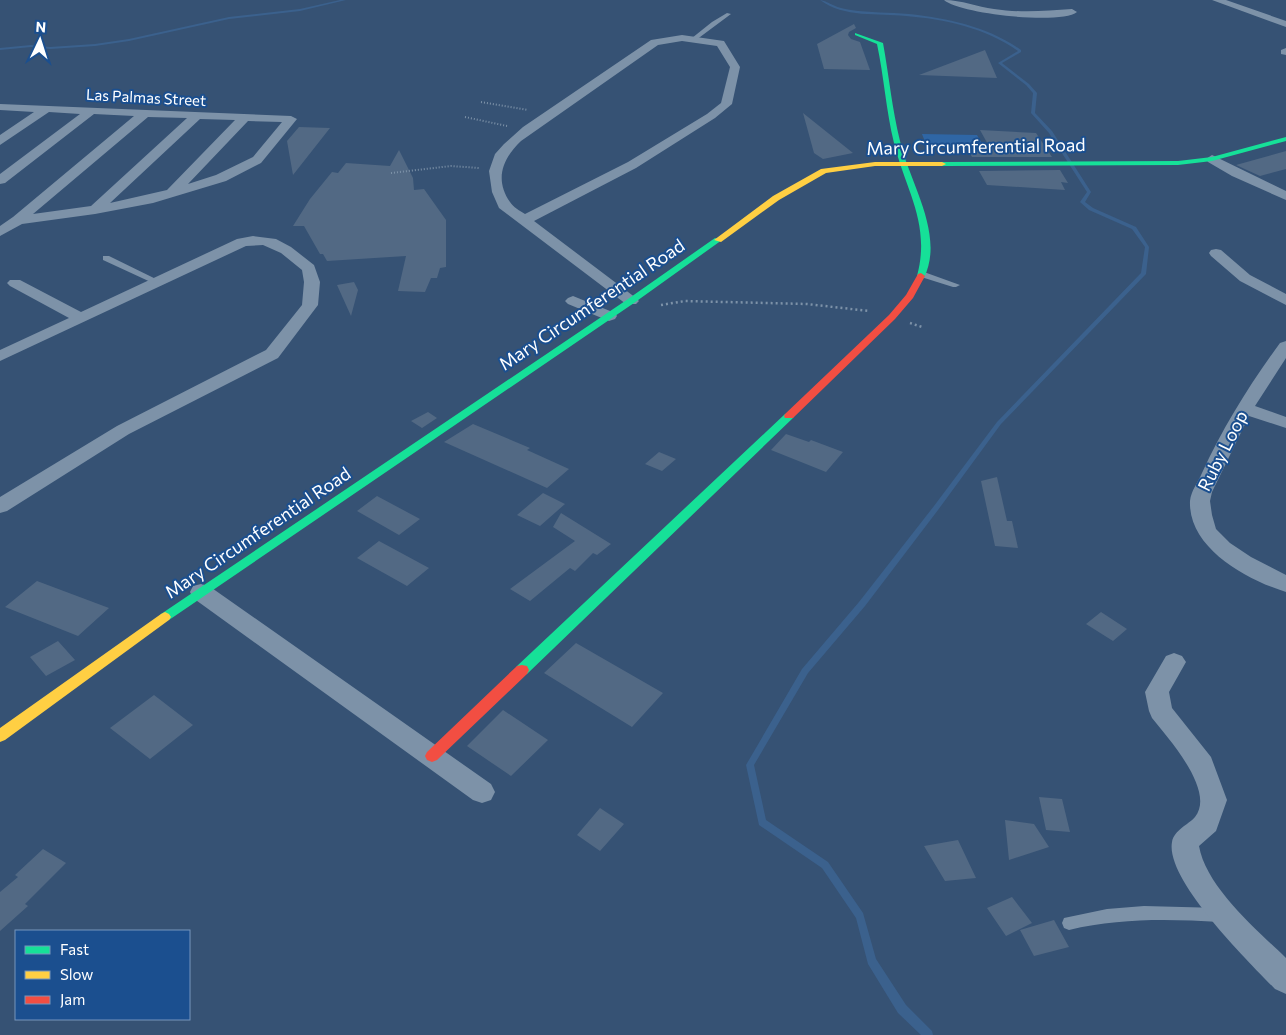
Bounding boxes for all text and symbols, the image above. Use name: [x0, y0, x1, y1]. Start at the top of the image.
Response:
north arrow: [15, 15, 65, 65]
text: N: [35, 18, 47, 35]
street label: Las Palmas Street: [86, 85, 207, 109]
street label: Mary Circumferential Road: [866, 133, 1086, 159]
street label: Mary Circumferential Road: [494, 234, 688, 375]
street label: Ruby Loop: [1192, 406, 1252, 495]
street label: Mary Circumferential Road: [160, 462, 354, 603]
legend: [15, 930, 190, 1020]
text: Fast: [60, 940, 89, 958]
text: Slow: [60, 965, 93, 983]
text: Jam: [60, 990, 85, 1008]

